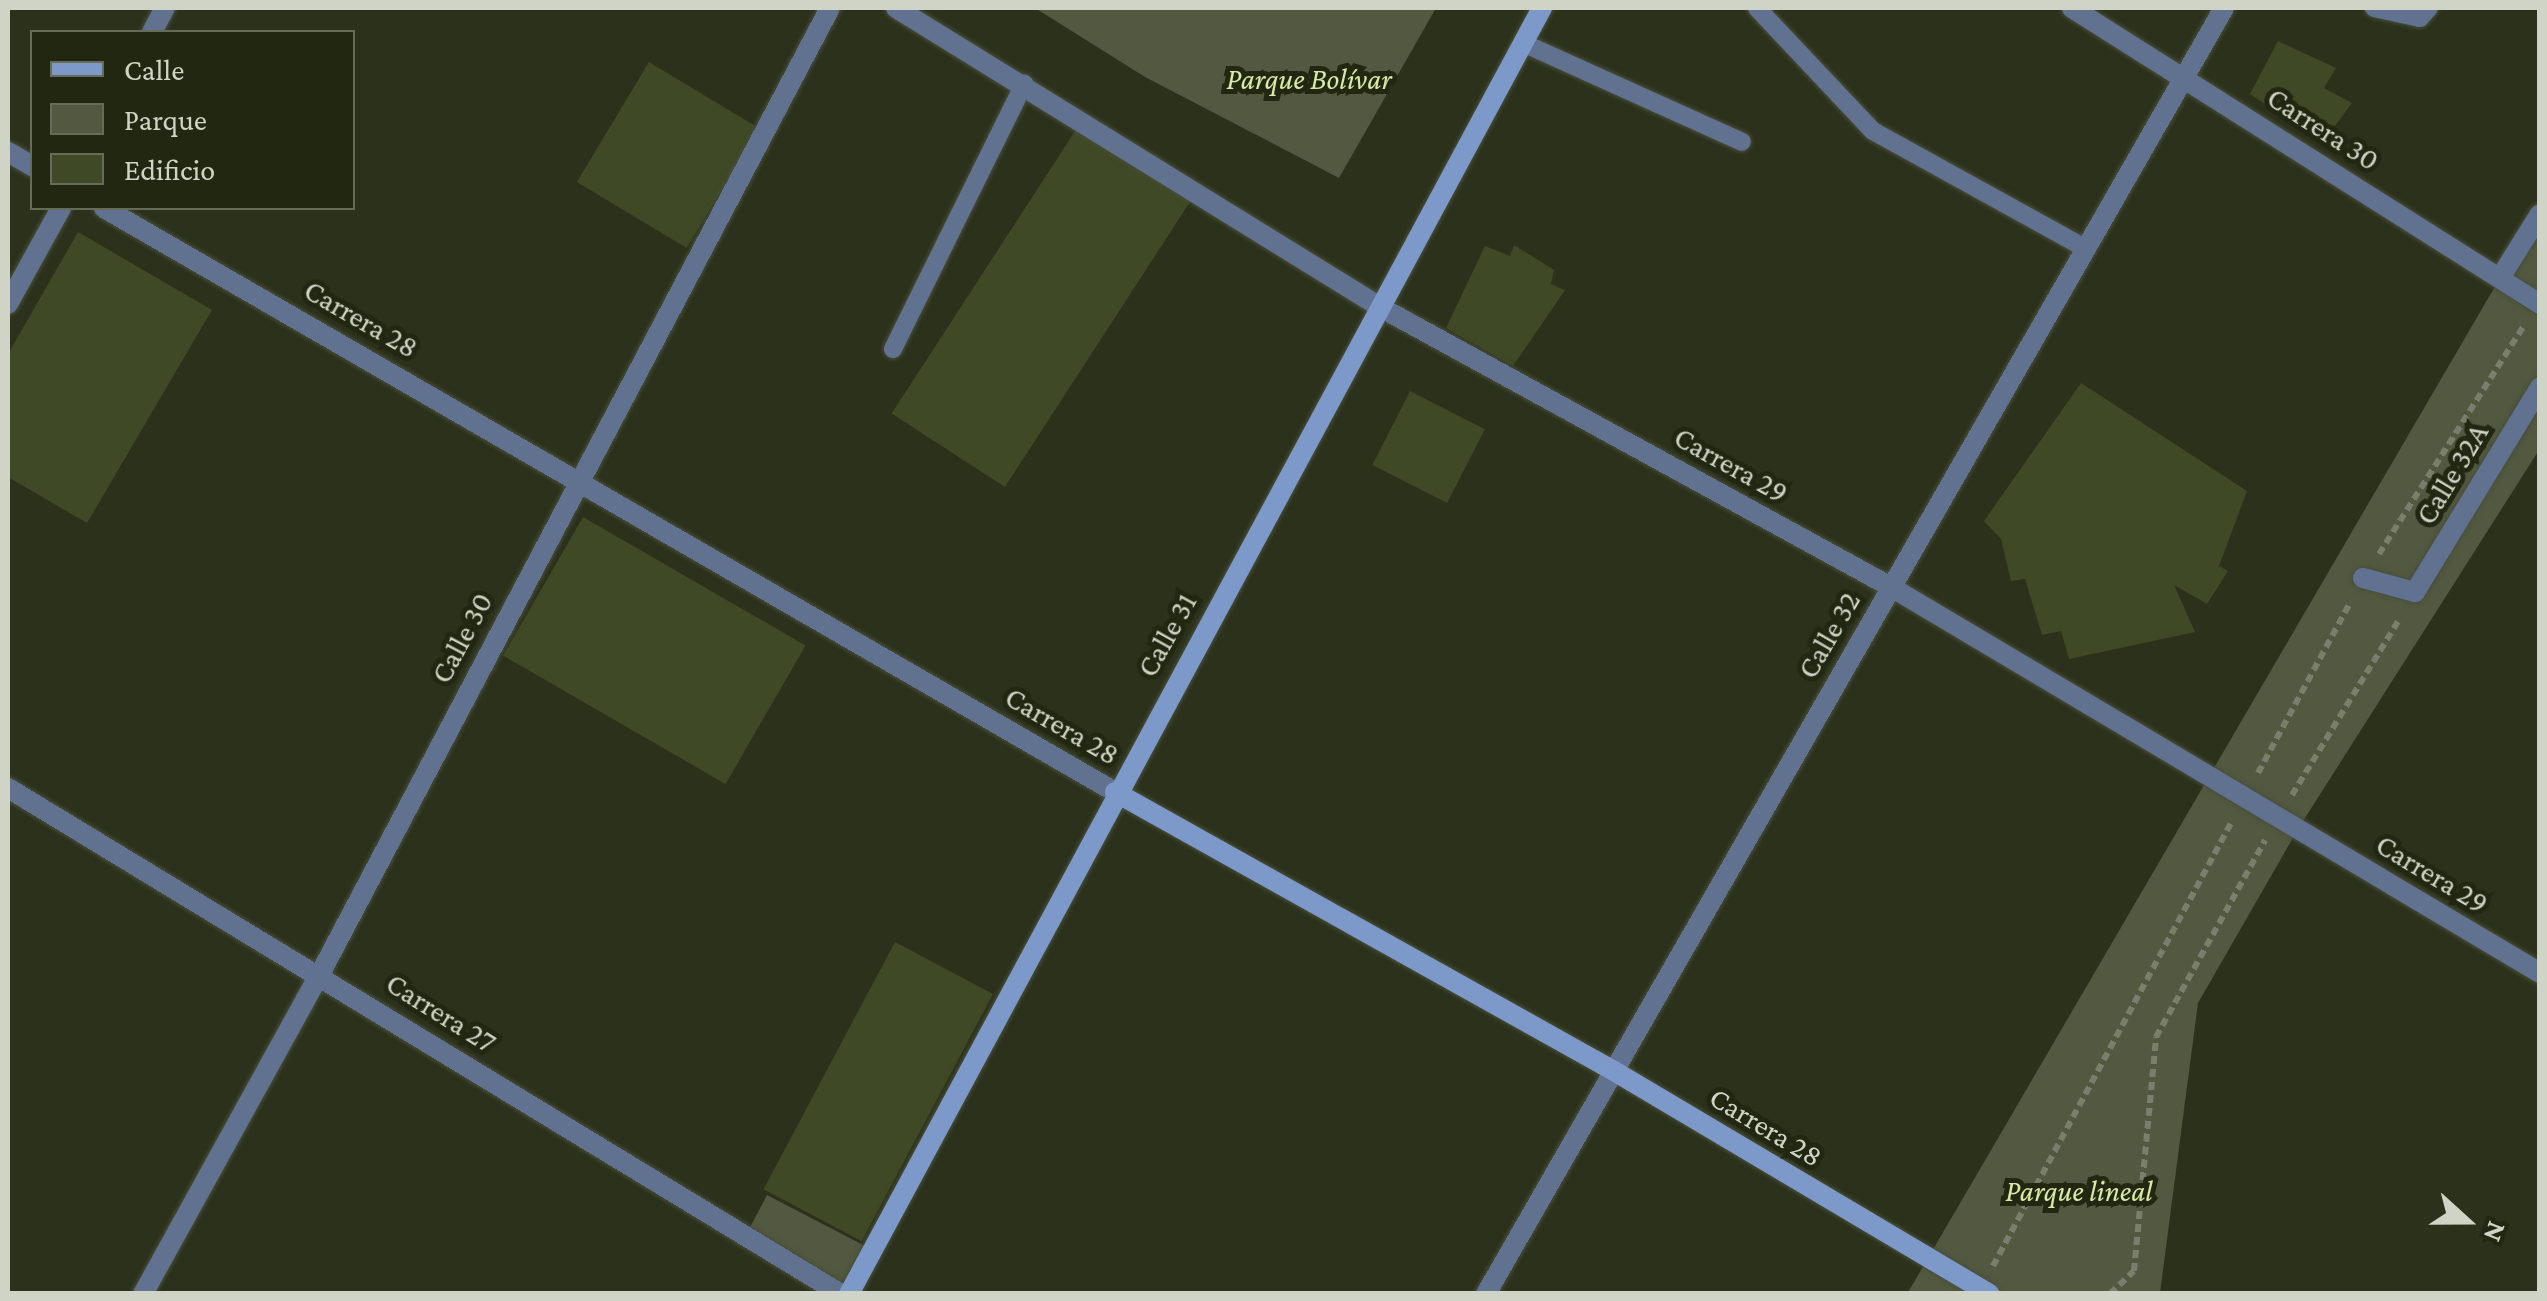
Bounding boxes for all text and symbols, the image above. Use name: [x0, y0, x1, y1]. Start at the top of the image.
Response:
legend: [30, 30, 355, 210]
text: Calle: [124, 53, 184, 86]
park label: Parque Bolívar: [1226, 61, 1392, 97]
street label: Carrera 30: [2260, 80, 2386, 178]
text: Parque: [124, 103, 207, 136]
text: Edificio: [124, 153, 215, 186]
street label: Carrera 28: [298, 272, 424, 366]
street label: Calle 32A: [2408, 417, 2496, 531]
street label: Carrera 29: [1668, 419, 1794, 511]
street label: Calle 32: [1790, 585, 1868, 685]
street label: Calle 30: [423, 587, 501, 689]
street label: Calle 31: [1129, 587, 1205, 683]
street label: Carrera 28: [999, 679, 1125, 773]
street label: Carrera 29: [2369, 827, 2495, 921]
street label: Carrera 27: [379, 965, 503, 1061]
street label: Carrera 28: [1703, 1079, 1829, 1175]
north arrow: [2417, 1171, 2517, 1271]
park label: Parque lineal: [2005, 1173, 2153, 1209]
text: N: [2478, 1217, 2513, 1246]

